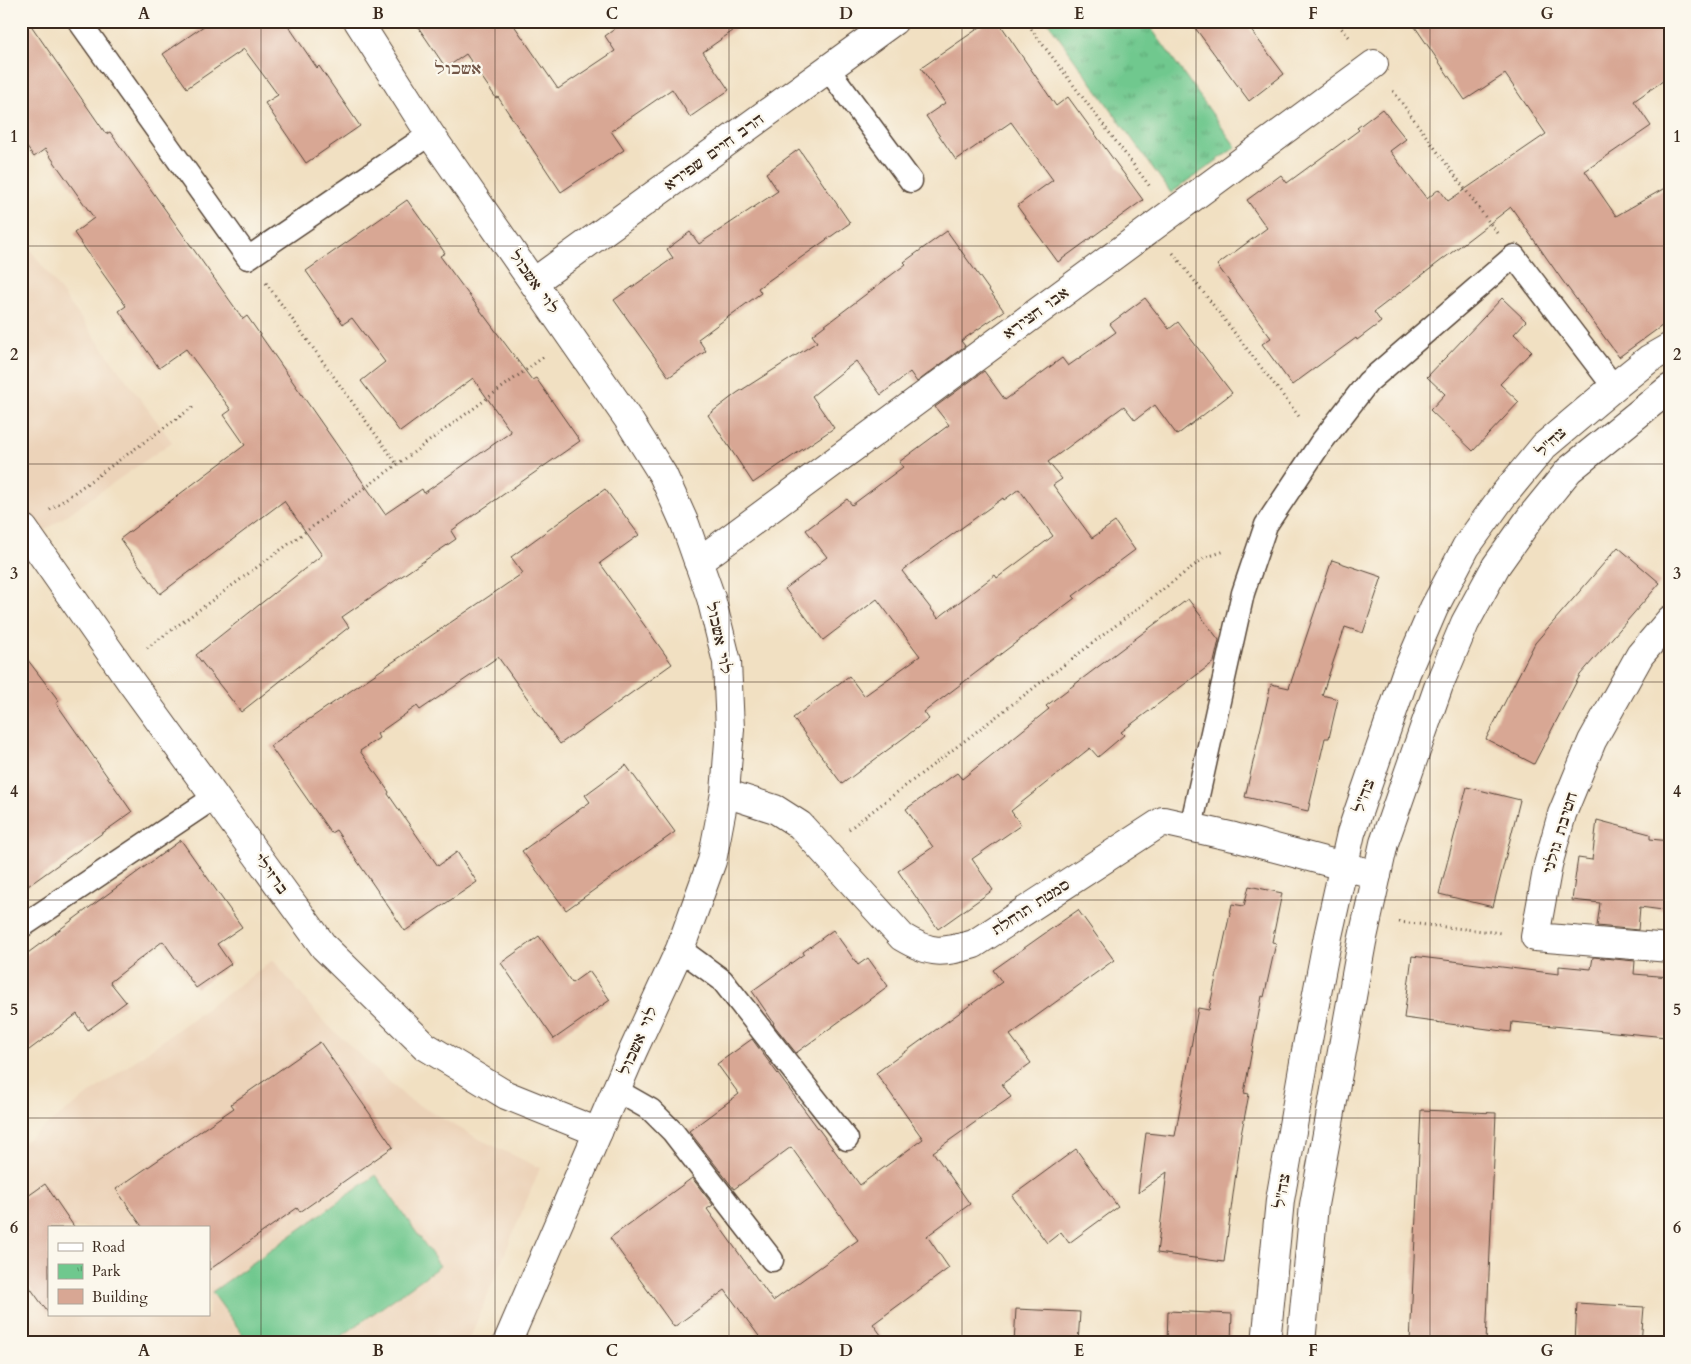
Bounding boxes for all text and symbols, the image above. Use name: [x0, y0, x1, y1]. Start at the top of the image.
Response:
text: A: [138, 3, 150, 25]
text: B: [372, 3, 384, 25]
text: C: [606, 3, 618, 25]
text: D: [839, 3, 853, 25]
text: E: [1074, 3, 1084, 25]
text: F: [1308, 3, 1318, 25]
text: G: [1540, 3, 1554, 25]
district label: אשכול: [435, 58, 482, 80]
street label: הרב חיים שפירא: [660, 109, 768, 195]
text: 1: [10, 126, 18, 148]
text: 1: [1673, 126, 1681, 148]
street label: לוי אשכול: [505, 246, 563, 318]
street label: אבו חצירא: [999, 282, 1073, 344]
text: 2: [10, 344, 18, 366]
text: 2: [1673, 344, 1681, 366]
street label: צה"ל: [1532, 423, 1570, 461]
text: 3: [10, 563, 18, 585]
text: 3: [1673, 563, 1681, 585]
street label: לוי אשכול: [702, 600, 736, 676]
street label: צה"ל: [1349, 776, 1379, 816]
text: 4: [10, 781, 18, 803]
text: 4: [1673, 781, 1681, 803]
street label: חטיבת גולני: [1538, 790, 1582, 876]
street label: ברזילי: [249, 849, 293, 899]
street label: סמטת תוחלת: [988, 874, 1074, 940]
text: 5: [10, 999, 18, 1021]
text: 5: [1673, 999, 1681, 1021]
street label: לוי אשכול: [614, 1004, 662, 1078]
street label: צה"ל: [1269, 1172, 1295, 1210]
text: 6: [10, 1217, 18, 1239]
text: 6: [1673, 1217, 1681, 1239]
legend: [48, 1226, 210, 1316]
text: Road: [92, 1237, 125, 1257]
text: Park: [92, 1261, 121, 1281]
text: Building: [92, 1287, 148, 1307]
text: A: [138, 1340, 150, 1362]
text: B: [372, 1340, 384, 1362]
text: C: [606, 1340, 618, 1362]
text: D: [839, 1340, 853, 1362]
text: E: [1074, 1340, 1084, 1362]
text: F: [1308, 1340, 1318, 1362]
text: G: [1540, 1340, 1554, 1362]

